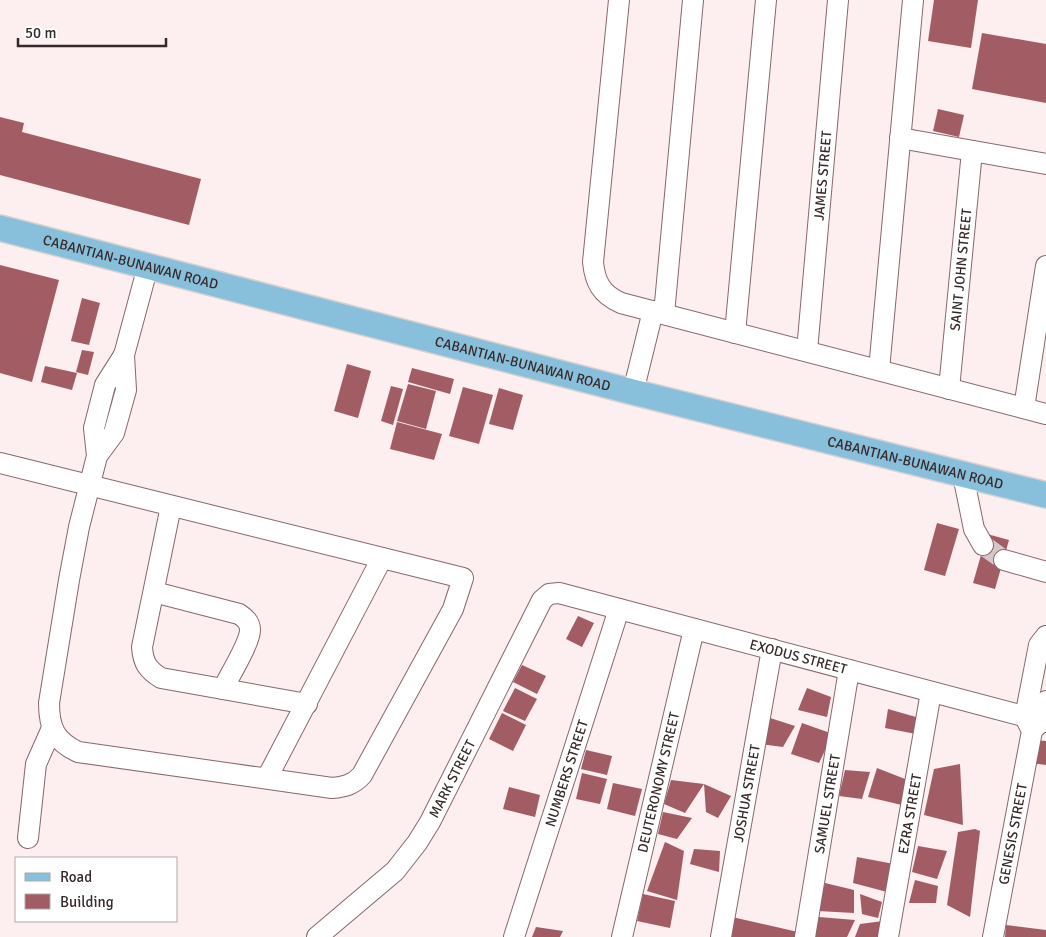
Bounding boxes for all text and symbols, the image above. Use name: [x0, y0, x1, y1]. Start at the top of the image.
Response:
scale bar: [18, 15, 165, 47]
text: 50 m: [25, 24, 56, 42]
street label: JAMES STREET: [811, 130, 835, 221]
street label: SAINT JOHN STREET: [947, 208, 975, 332]
street label: CABANTIAN-BUNAWAN ROAD: [41, 231, 220, 293]
street label: CABANTIAN-BUNAWAN ROAD: [433, 333, 612, 395]
street label: CABANTIAN-BUNAWAN ROAD: [826, 433, 1005, 493]
street label: EXODUS STREET: [748, 636, 849, 678]
street label: DEUTERONOMY STREET: [634, 710, 683, 854]
street label: NUMBERS STREET: [542, 718, 592, 829]
street label: MARK STREET: [426, 737, 479, 821]
street label: JOSHUA STREET: [730, 743, 764, 843]
street label: SAMUEL STREET: [811, 753, 844, 855]
street label: EZRA STREET: [895, 772, 926, 856]
street label: GENESIS STREET: [995, 782, 1031, 886]
legend: [15, 857, 178, 922]
text: Road: [60, 868, 92, 886]
text: Building: [60, 893, 114, 911]

